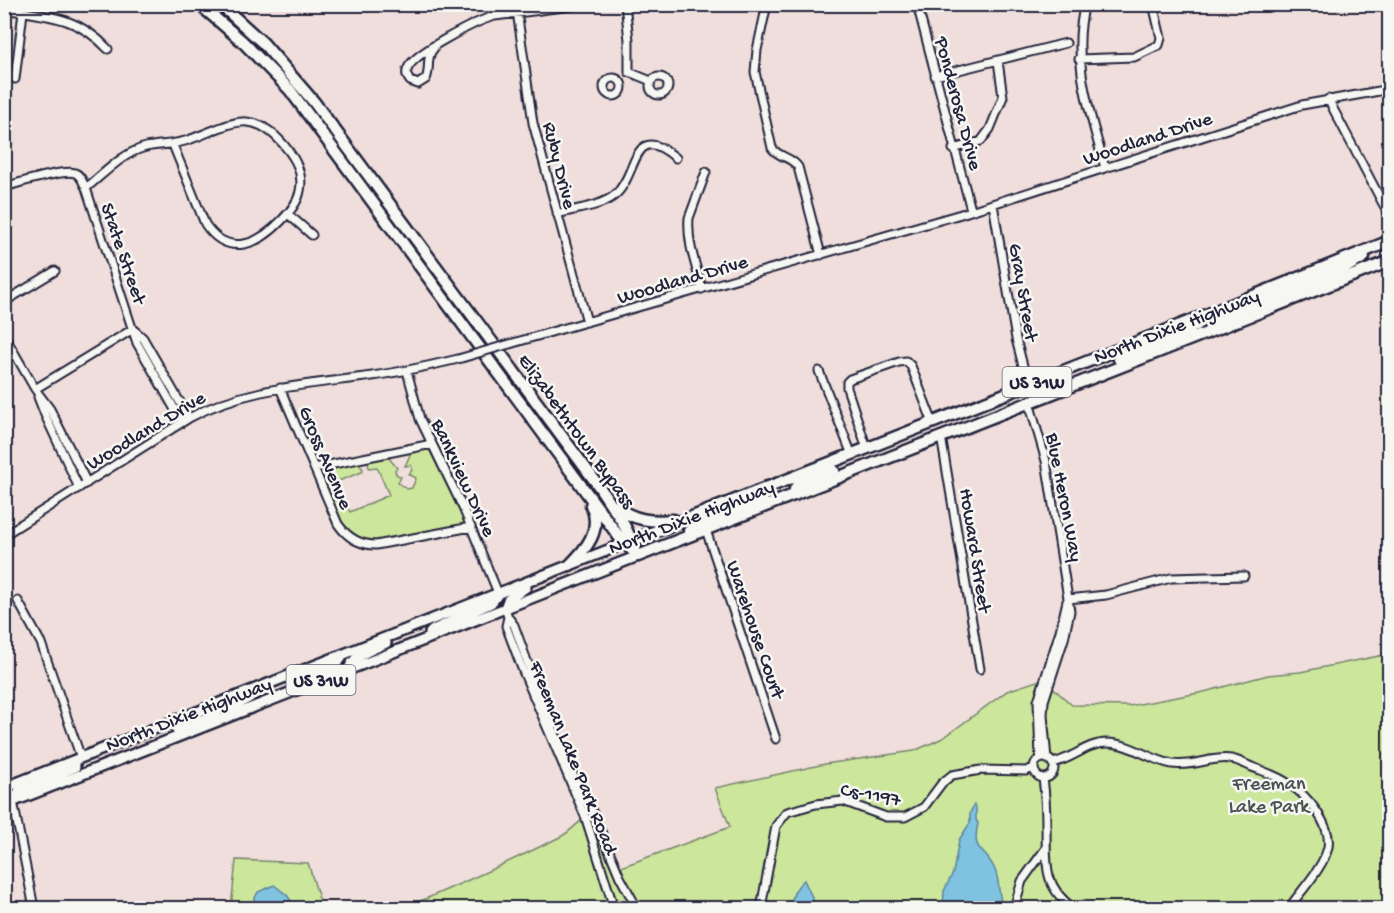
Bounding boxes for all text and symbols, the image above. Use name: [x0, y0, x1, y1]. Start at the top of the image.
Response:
street label: Ponderosa Drive: [927, 34, 986, 174]
street label: Woodland Drive: [1081, 108, 1216, 172]
street label: Ruby Drive: [536, 120, 580, 212]
street label: State Street: [94, 201, 150, 309]
street label: Gray Street: [1002, 242, 1042, 345]
street label: Woodland Drive: [615, 252, 751, 311]
street label: North Dixie Highway: [1091, 286, 1264, 370]
street label: Elizabethtown Bypass: [512, 350, 639, 514]
road number: US 31W: [1002, 367, 1072, 397]
street label: Woodland Drive: [83, 387, 211, 477]
street label: Gross Avenue: [292, 403, 356, 514]
street label: Bankview Drive: [424, 415, 499, 542]
street label: Blue Heron Way: [1039, 430, 1086, 564]
street label: North Dixie Highway: [606, 477, 779, 561]
street label: Howard Street: [952, 487, 995, 616]
street label: Warehouse Court: [719, 558, 789, 704]
street label: Freeman Lake Park Road: [522, 657, 622, 860]
road number: US 31W: [286, 665, 356, 695]
street label: North Dixie Highway: [103, 674, 276, 758]
park label: Freeman Lake Park: [1229, 774, 1311, 820]
street label: Cs-1197: [838, 780, 903, 813]

